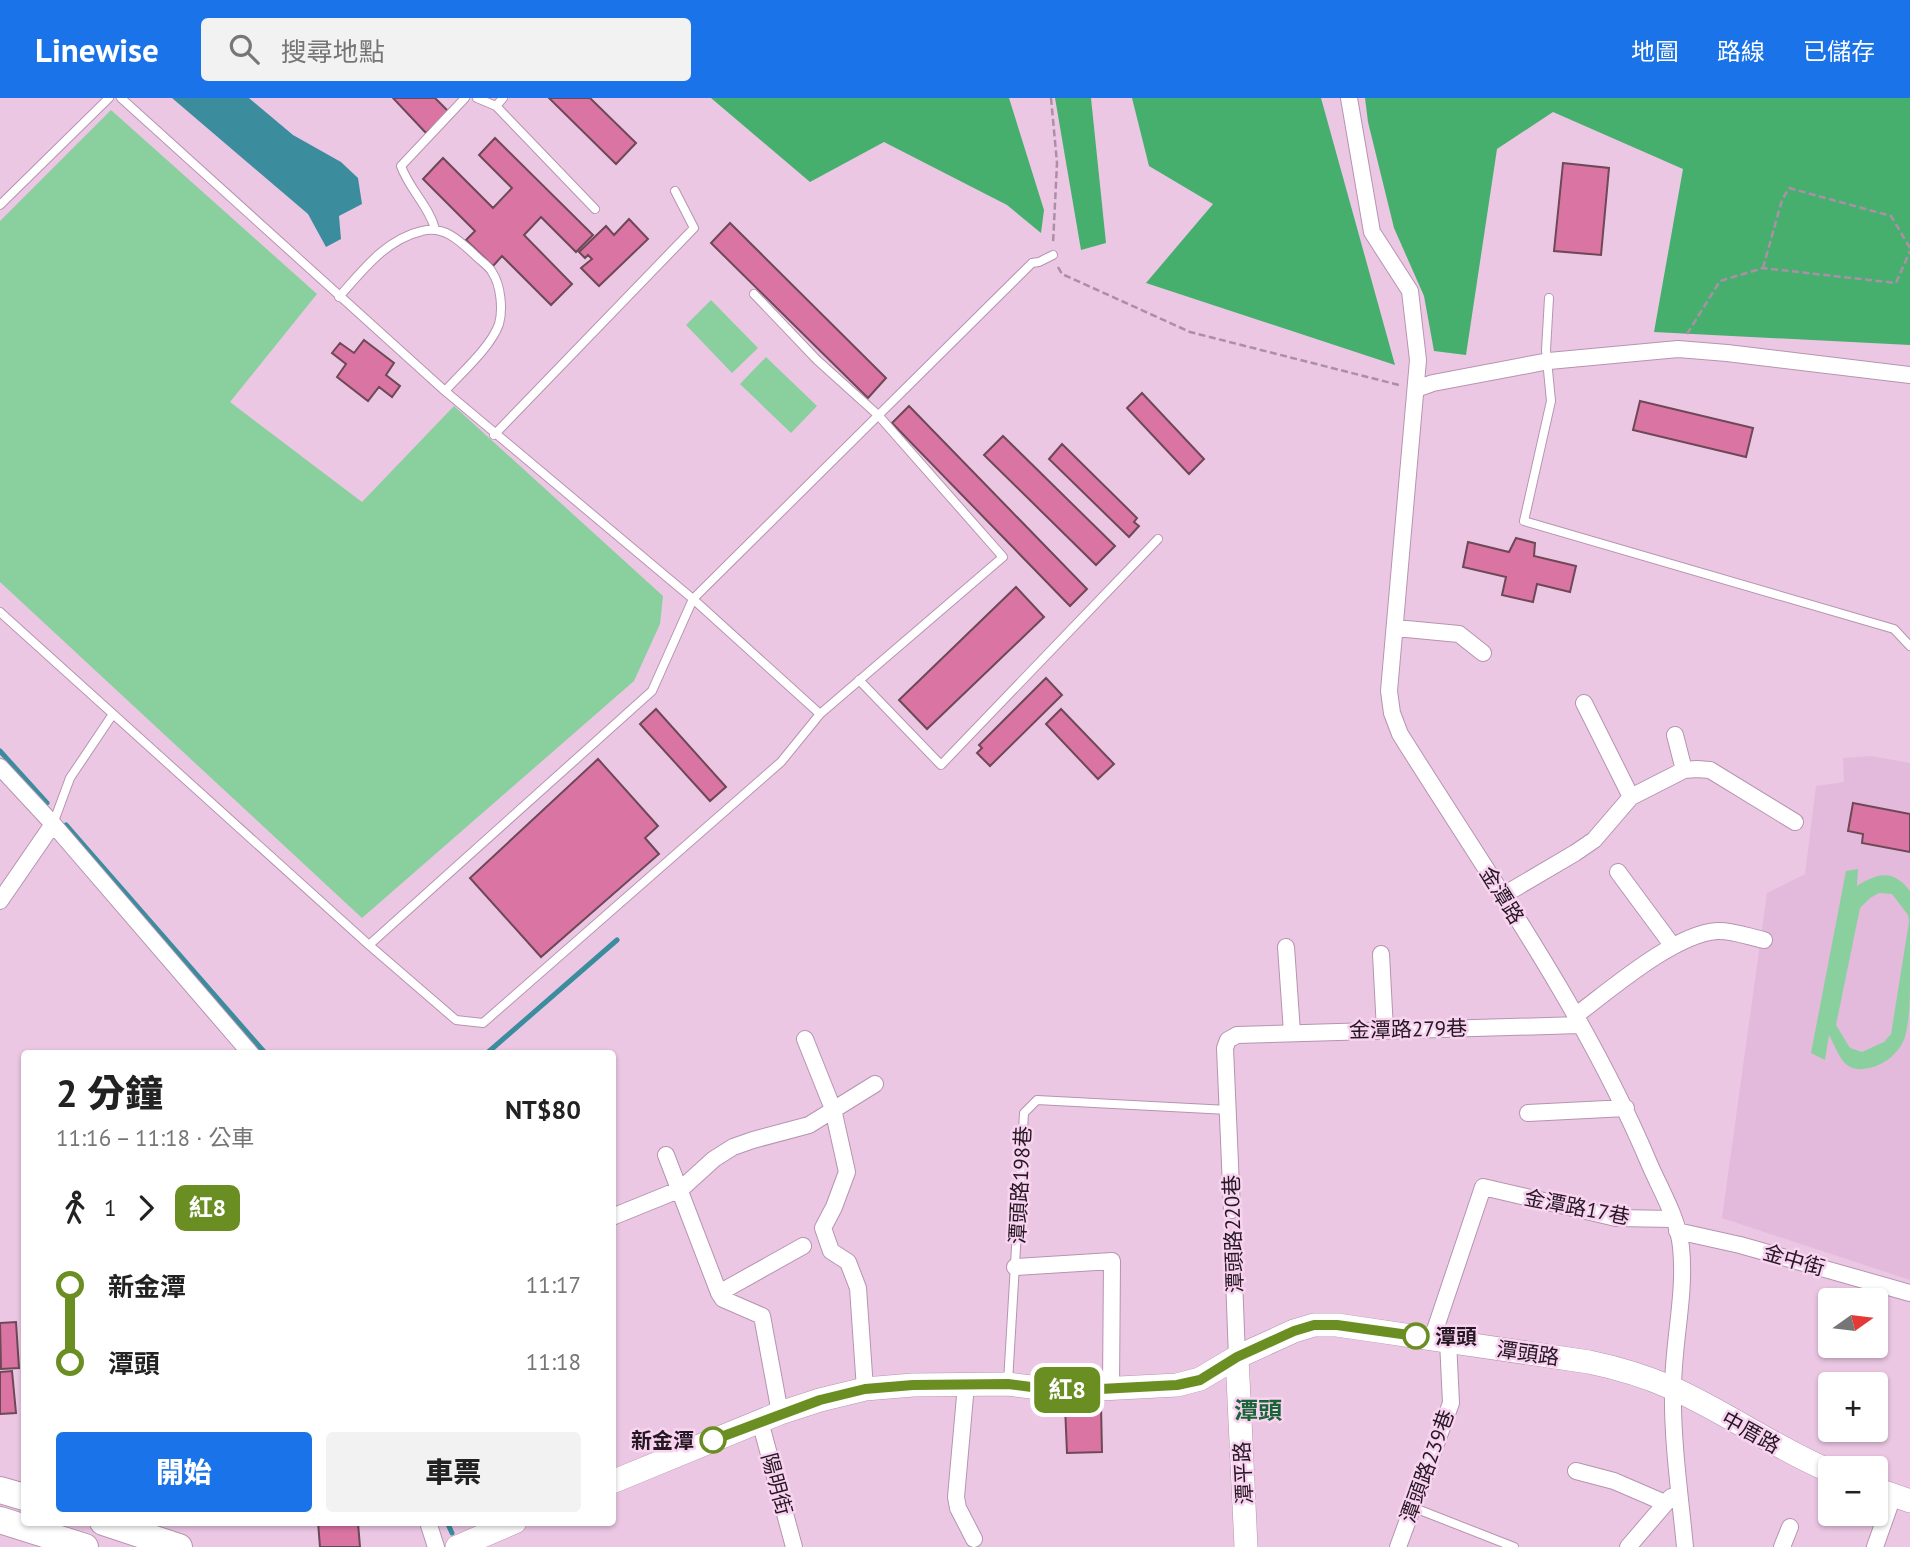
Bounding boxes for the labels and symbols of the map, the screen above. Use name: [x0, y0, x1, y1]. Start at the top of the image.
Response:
street label: 金潭路: [1474, 861, 1530, 929]
street label: 金潭路279巷: [1349, 1014, 1467, 1044]
street label: 潭頭路198巷: [1003, 1125, 1037, 1245]
street label: 潭頭路220巷: [1217, 1174, 1249, 1294]
street label: 金潭路17巷: [1522, 1184, 1632, 1230]
street label: 金中街: [1760, 1238, 1828, 1282]
north arrow: [1818, 1288, 1888, 1358]
marker: 潭頭: [1403, 1323, 1429, 1349]
place label: 潭頭: [1435, 1323, 1477, 1350]
street label: 潭頭路: [1495, 1335, 1561, 1371]
line badge: 紅8: [1036, 1367, 1098, 1413]
district label: 潭頭: [1234, 1395, 1282, 1426]
street label: 中厝路: [1717, 1405, 1785, 1459]
street label: 潭頭路239巷: [1394, 1406, 1460, 1526]
place label: 新金潭: [631, 1427, 694, 1454]
marker: 新金潭: [700, 1427, 726, 1453]
street label: 潭平路: [1228, 1441, 1258, 1505]
street label: 陽明街: [756, 1450, 798, 1518]

